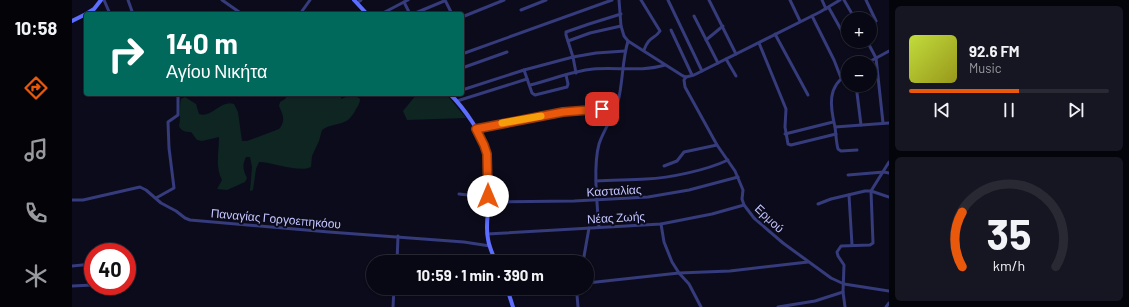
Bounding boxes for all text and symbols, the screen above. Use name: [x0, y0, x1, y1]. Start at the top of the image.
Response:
map controls: [841, 12, 877, 92]
button: +: [841, 12, 877, 48]
text: 10:58: [15, 17, 57, 39]
text: 140 m: [166, 26, 238, 60]
icon: right: [100, 28, 152, 80]
text: 92.6 FM: [969, 42, 1020, 60]
button: −: [841, 56, 877, 92]
text: Αγίου Νικήτα: [166, 60, 267, 82]
text: Music: [969, 60, 1002, 76]
icon: directions: [22, 74, 50, 102]
pin: [585, 92, 619, 126]
icon: arrive: [591, 98, 613, 120]
icon: previous: [931, 99, 953, 121]
icon: pause: [998, 99, 1020, 121]
icon: next: [1065, 99, 1087, 121]
icon: music: [22, 136, 50, 164]
position arrow: [467, 175, 509, 217]
street label: Κασταλίας: [586, 182, 642, 199]
icon: phone: [22, 199, 50, 227]
street label: Ερμού: [752, 201, 787, 236]
street label: Παναγίας Γοργοεπηκόου: [210, 205, 342, 232]
street label: Νέας Ζωής: [587, 208, 646, 227]
text: 35: [987, 208, 1031, 258]
speed limit sign: 40: [84, 243, 136, 295]
text: km/h: [993, 256, 1025, 273]
icon: climate: [22, 262, 50, 290]
text: 10:59 · 1 min · 390 m: [416, 266, 544, 284]

